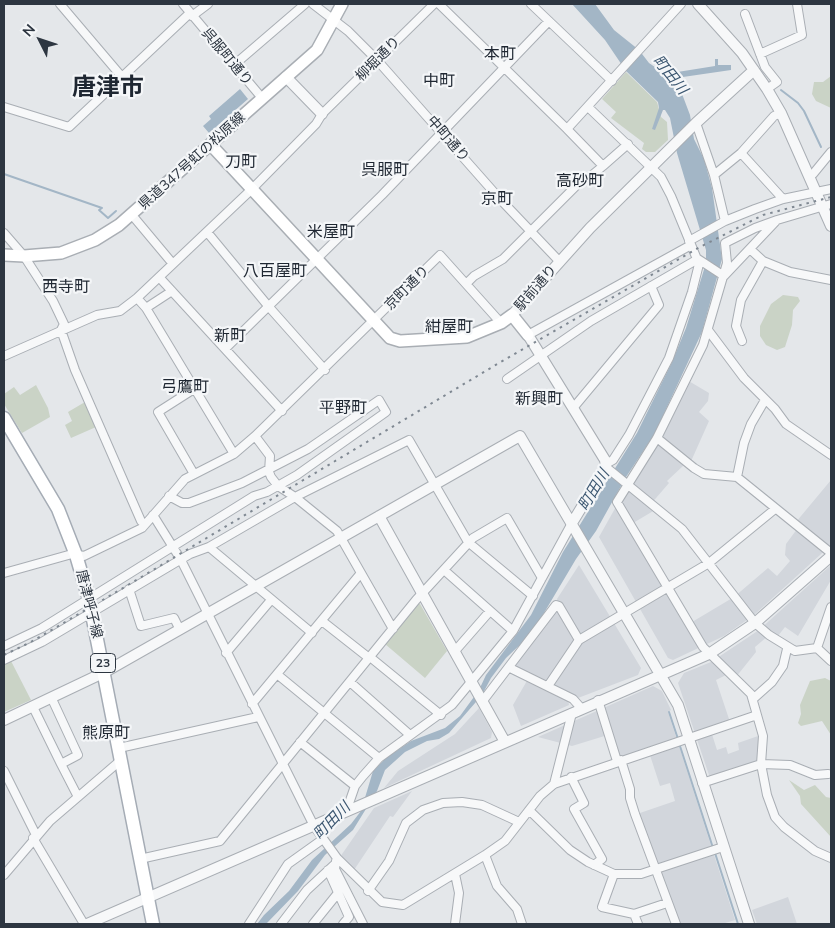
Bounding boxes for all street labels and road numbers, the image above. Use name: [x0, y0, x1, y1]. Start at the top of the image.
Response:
street label: 呉服町通り: [198, 25, 256, 89]
street label: 柳堀通り: [352, 33, 404, 85]
street label: 県道347号虹の松原線: [135, 109, 249, 213]
street label: 中町通り: [423, 112, 473, 166]
street label: 駅前通り: [511, 261, 561, 315]
street label: 京町通り: [381, 262, 433, 314]
street label: 唐津呼子線: [72, 568, 106, 640]
road number: 23: [90, 654, 116, 672]

